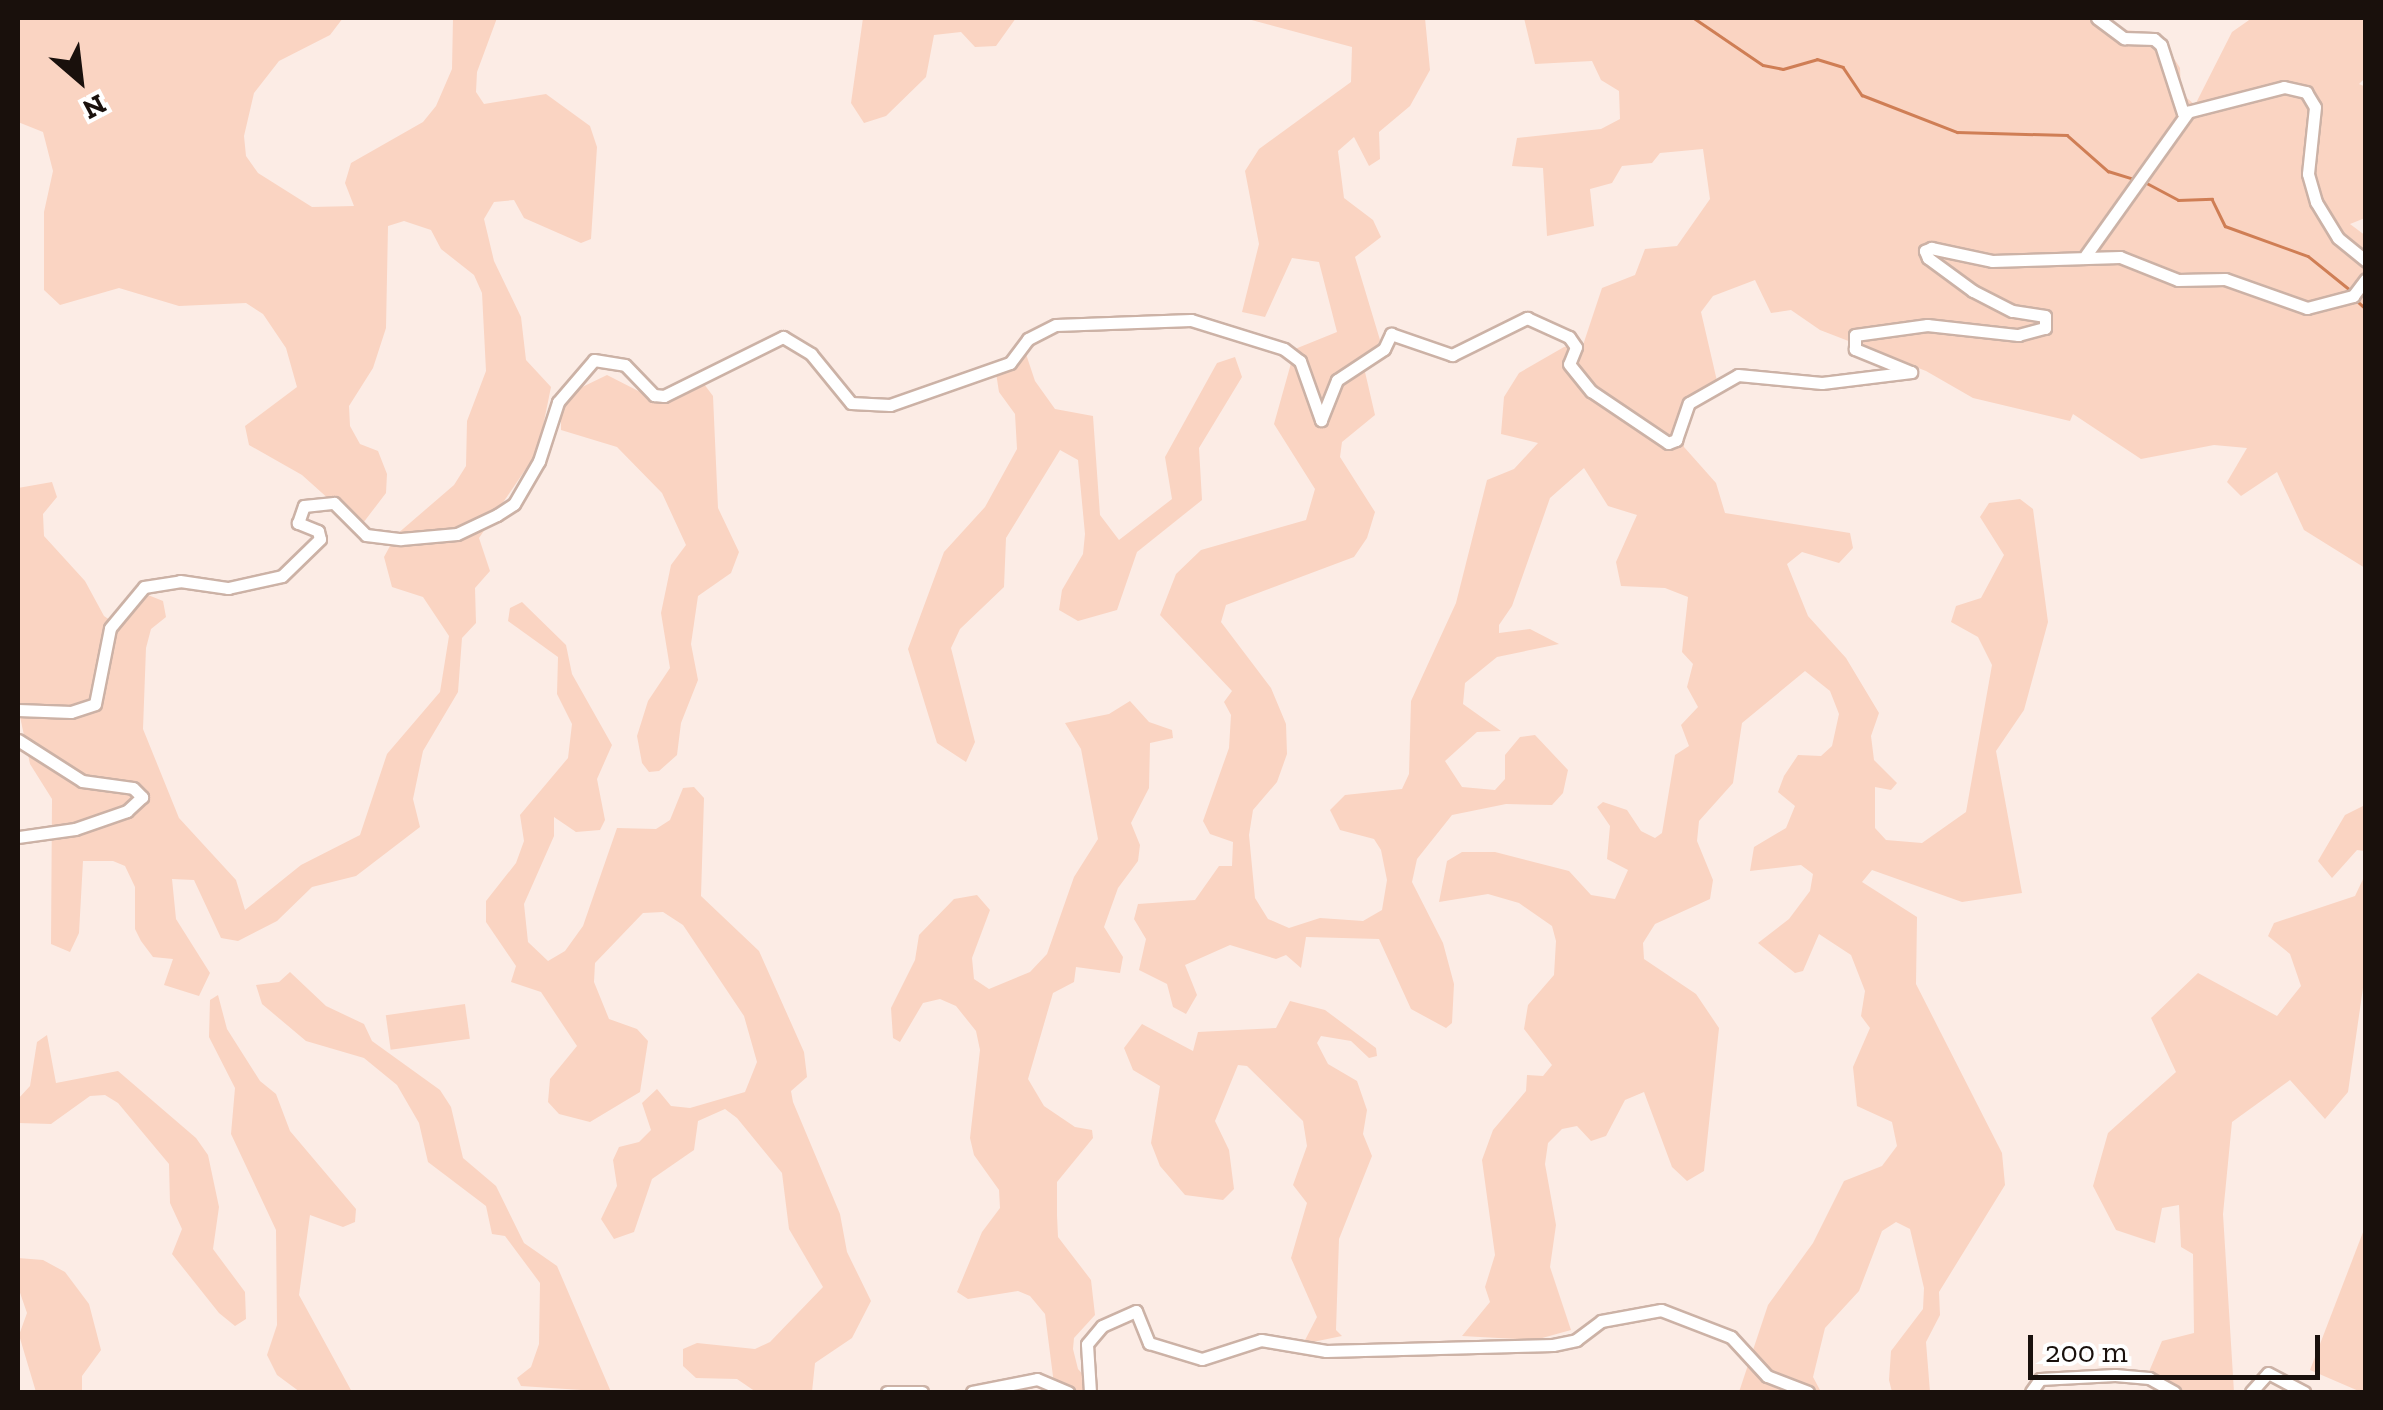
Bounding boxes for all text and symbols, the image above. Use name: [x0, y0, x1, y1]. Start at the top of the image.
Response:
north arrow: [30, 30, 130, 130]
text: N: [77, 87, 111, 126]
scale bar: [2033, 1315, 2326, 1377]
text: 200 m: [2045, 1334, 2128, 1370]

